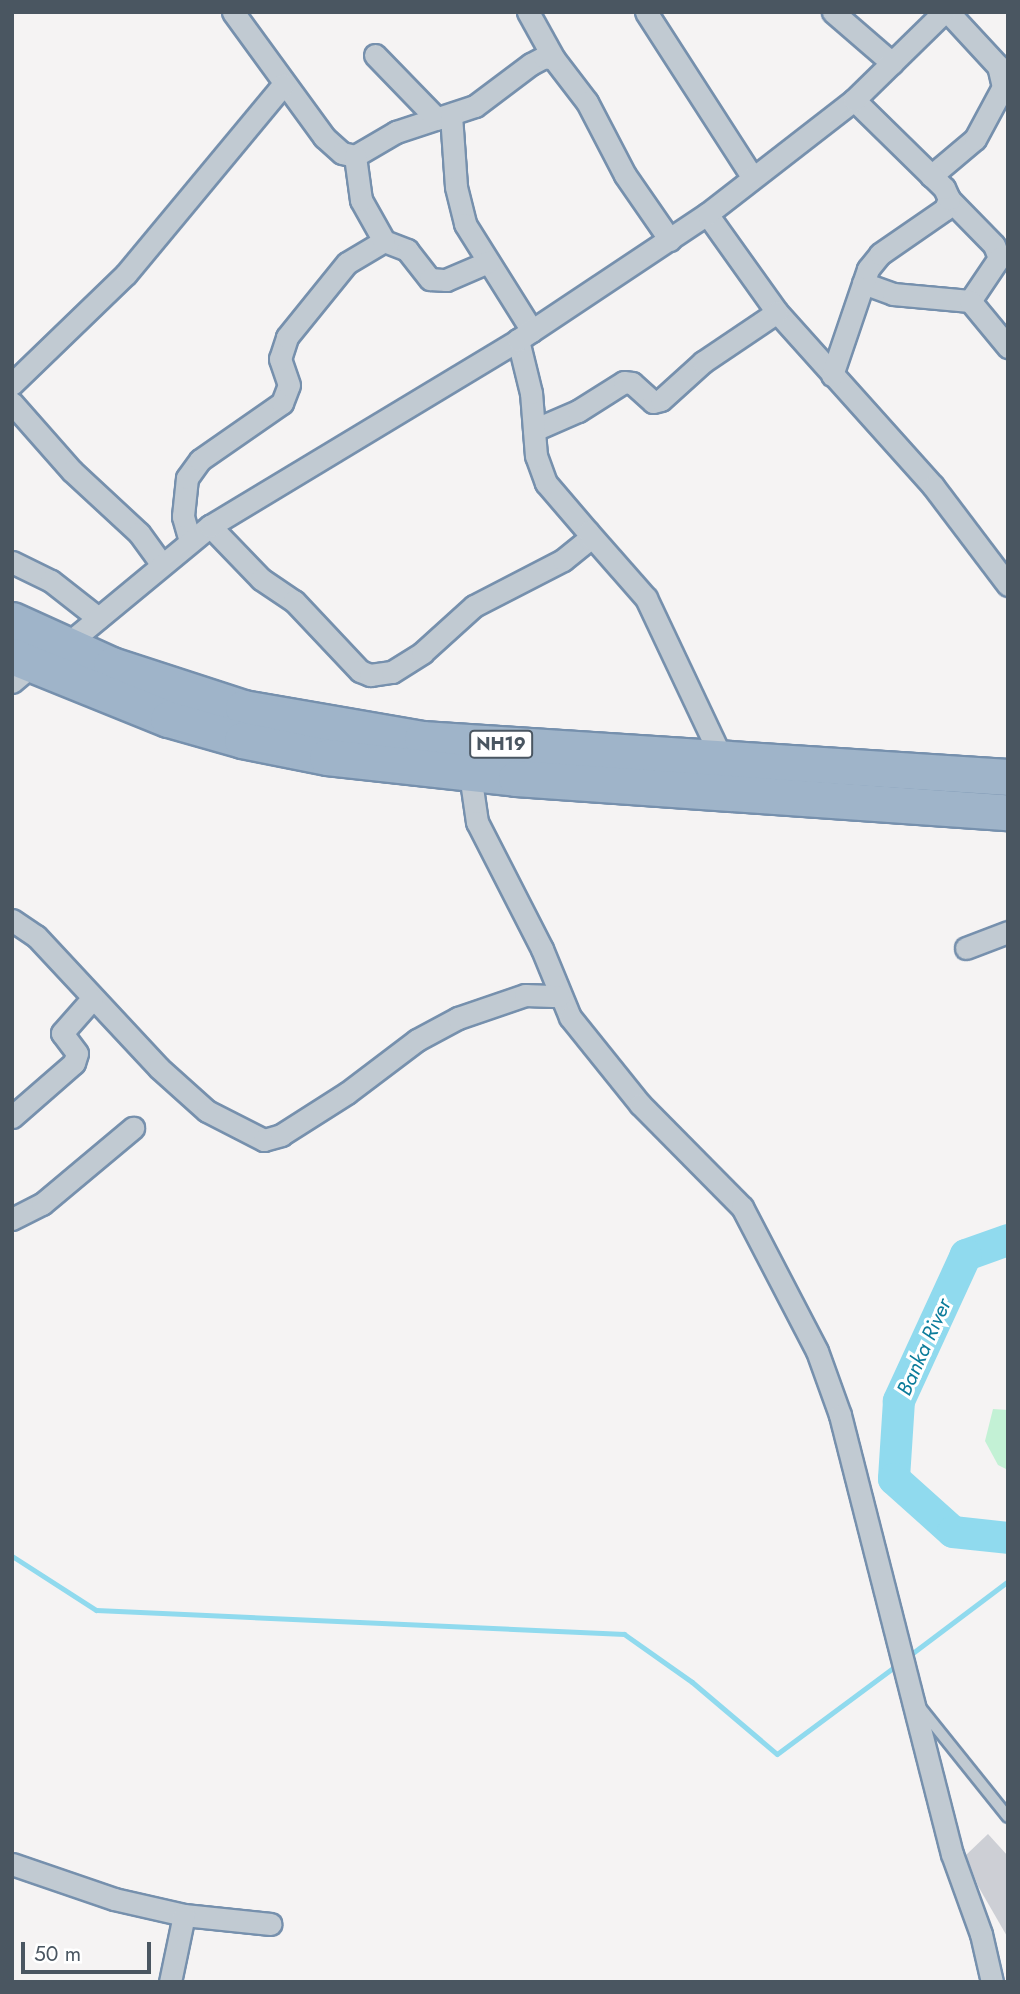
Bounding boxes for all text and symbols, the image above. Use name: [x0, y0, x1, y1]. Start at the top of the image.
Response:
road number: NH19: [468, 730, 534, 758]
water label: Banka River: [891, 1295, 957, 1399]
scale bar: [24, 1927, 154, 1971]
text: 50 m: [34, 1939, 81, 1969]

